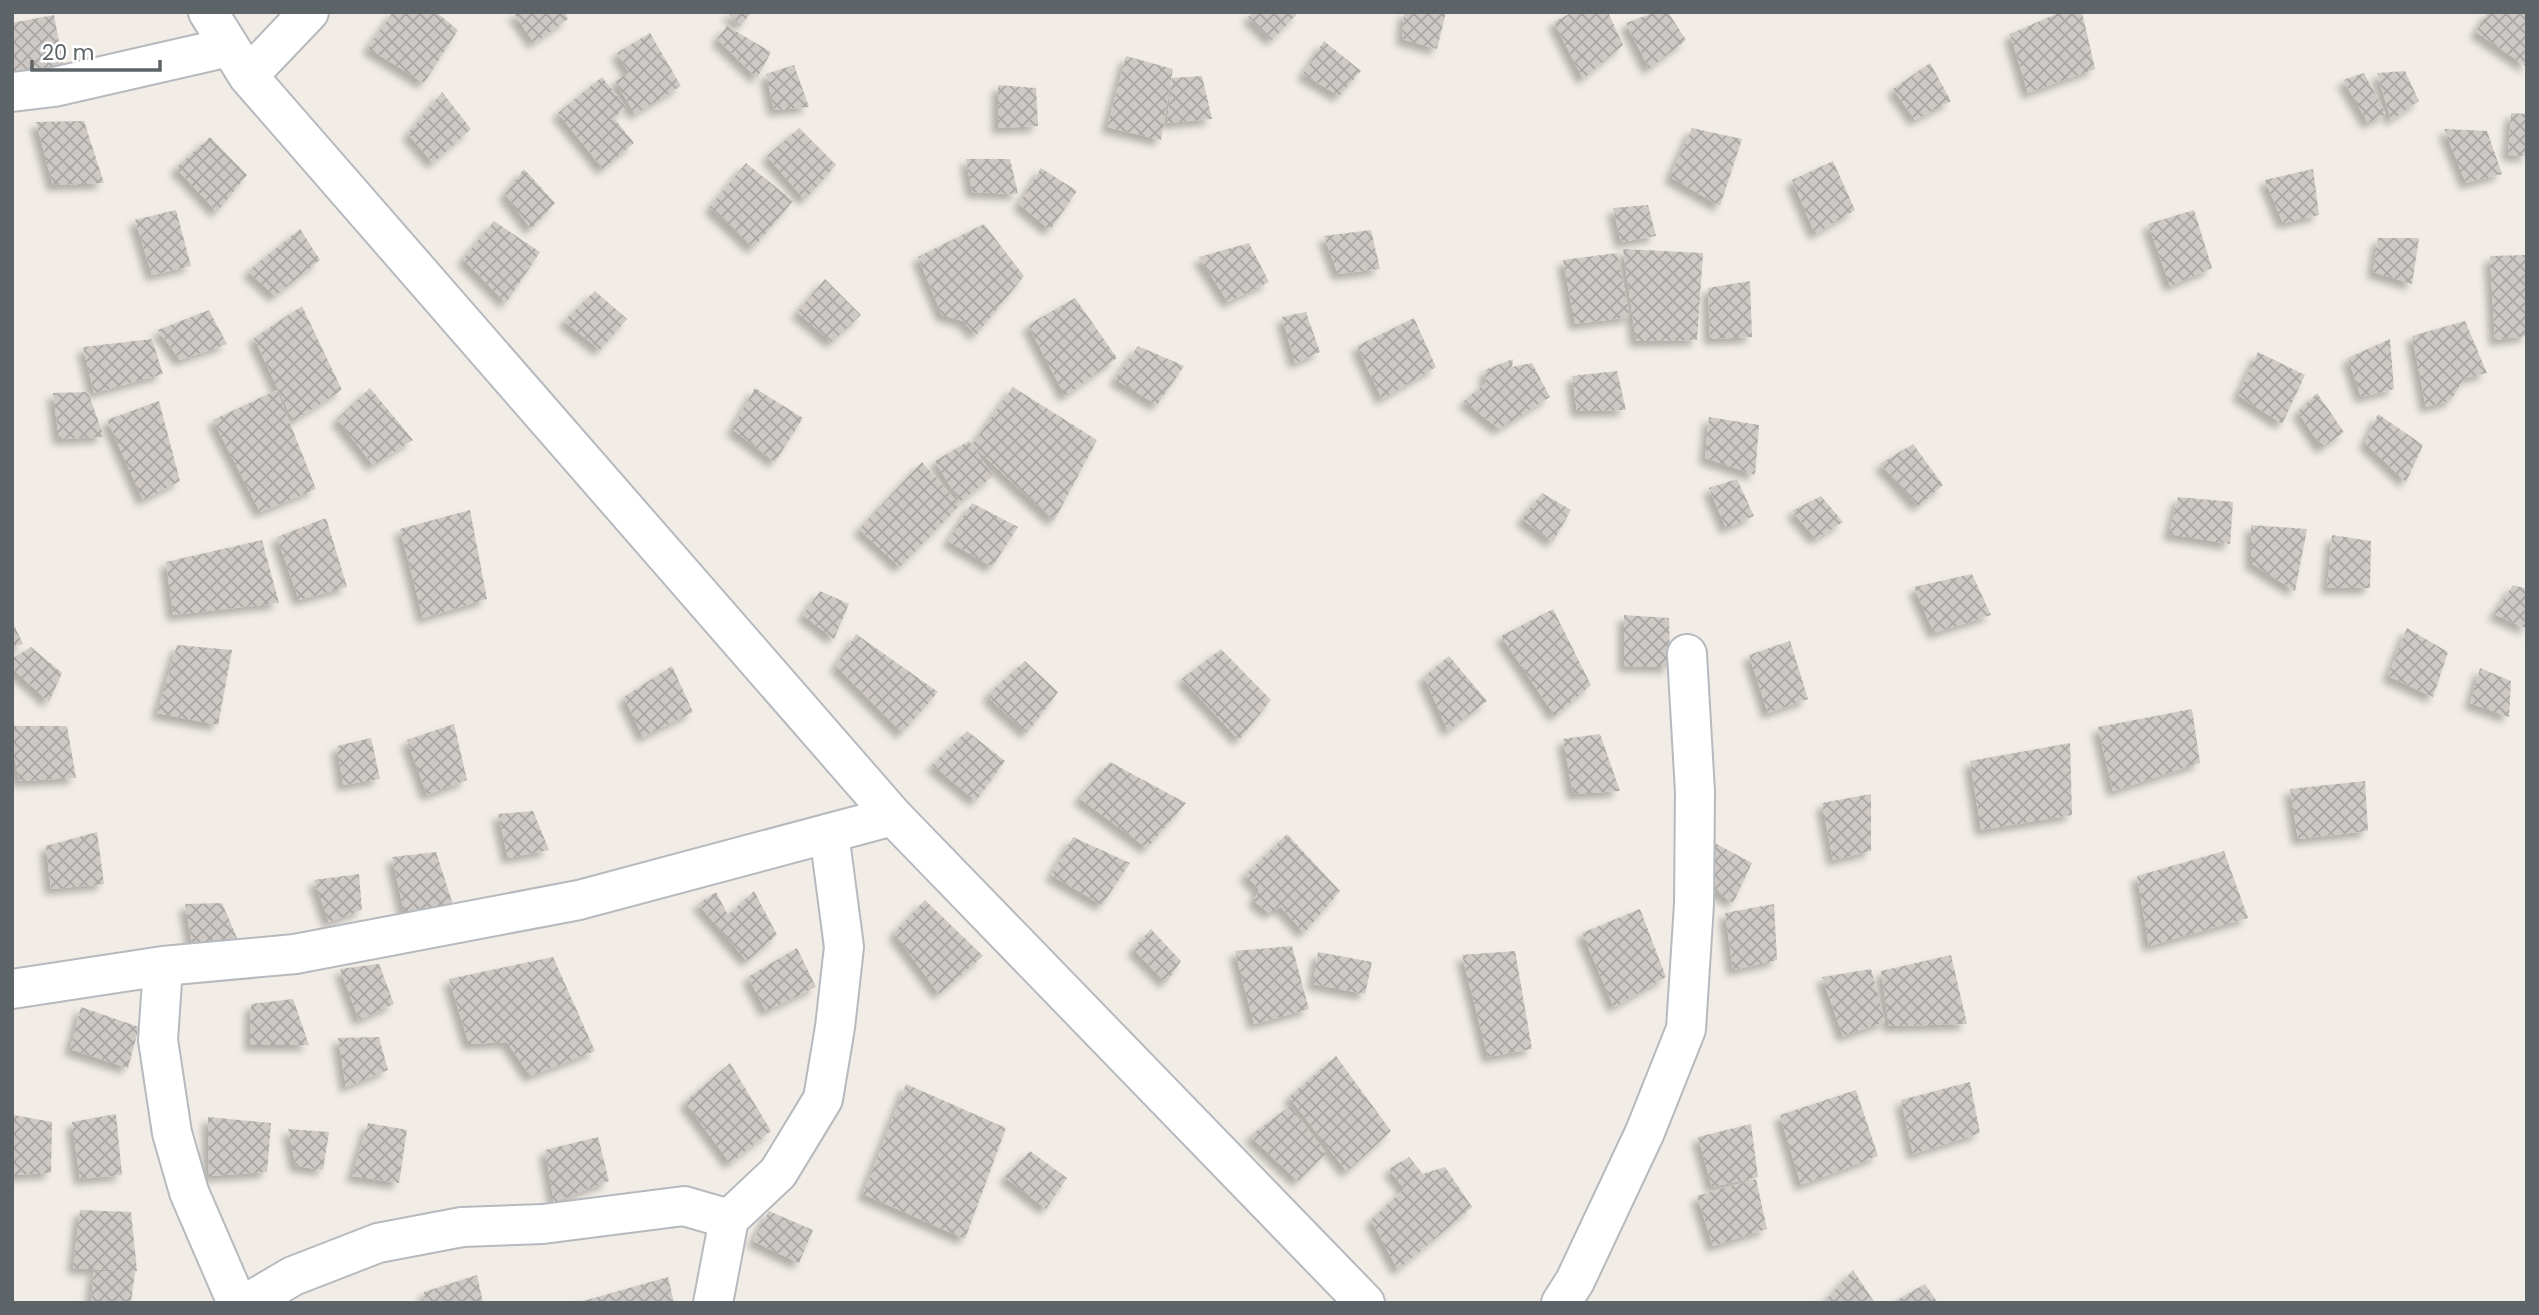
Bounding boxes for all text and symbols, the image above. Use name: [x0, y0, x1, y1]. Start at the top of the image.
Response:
scale bar: [32, 28, 159, 72]
text: 20 m: [42, 38, 95, 67]

